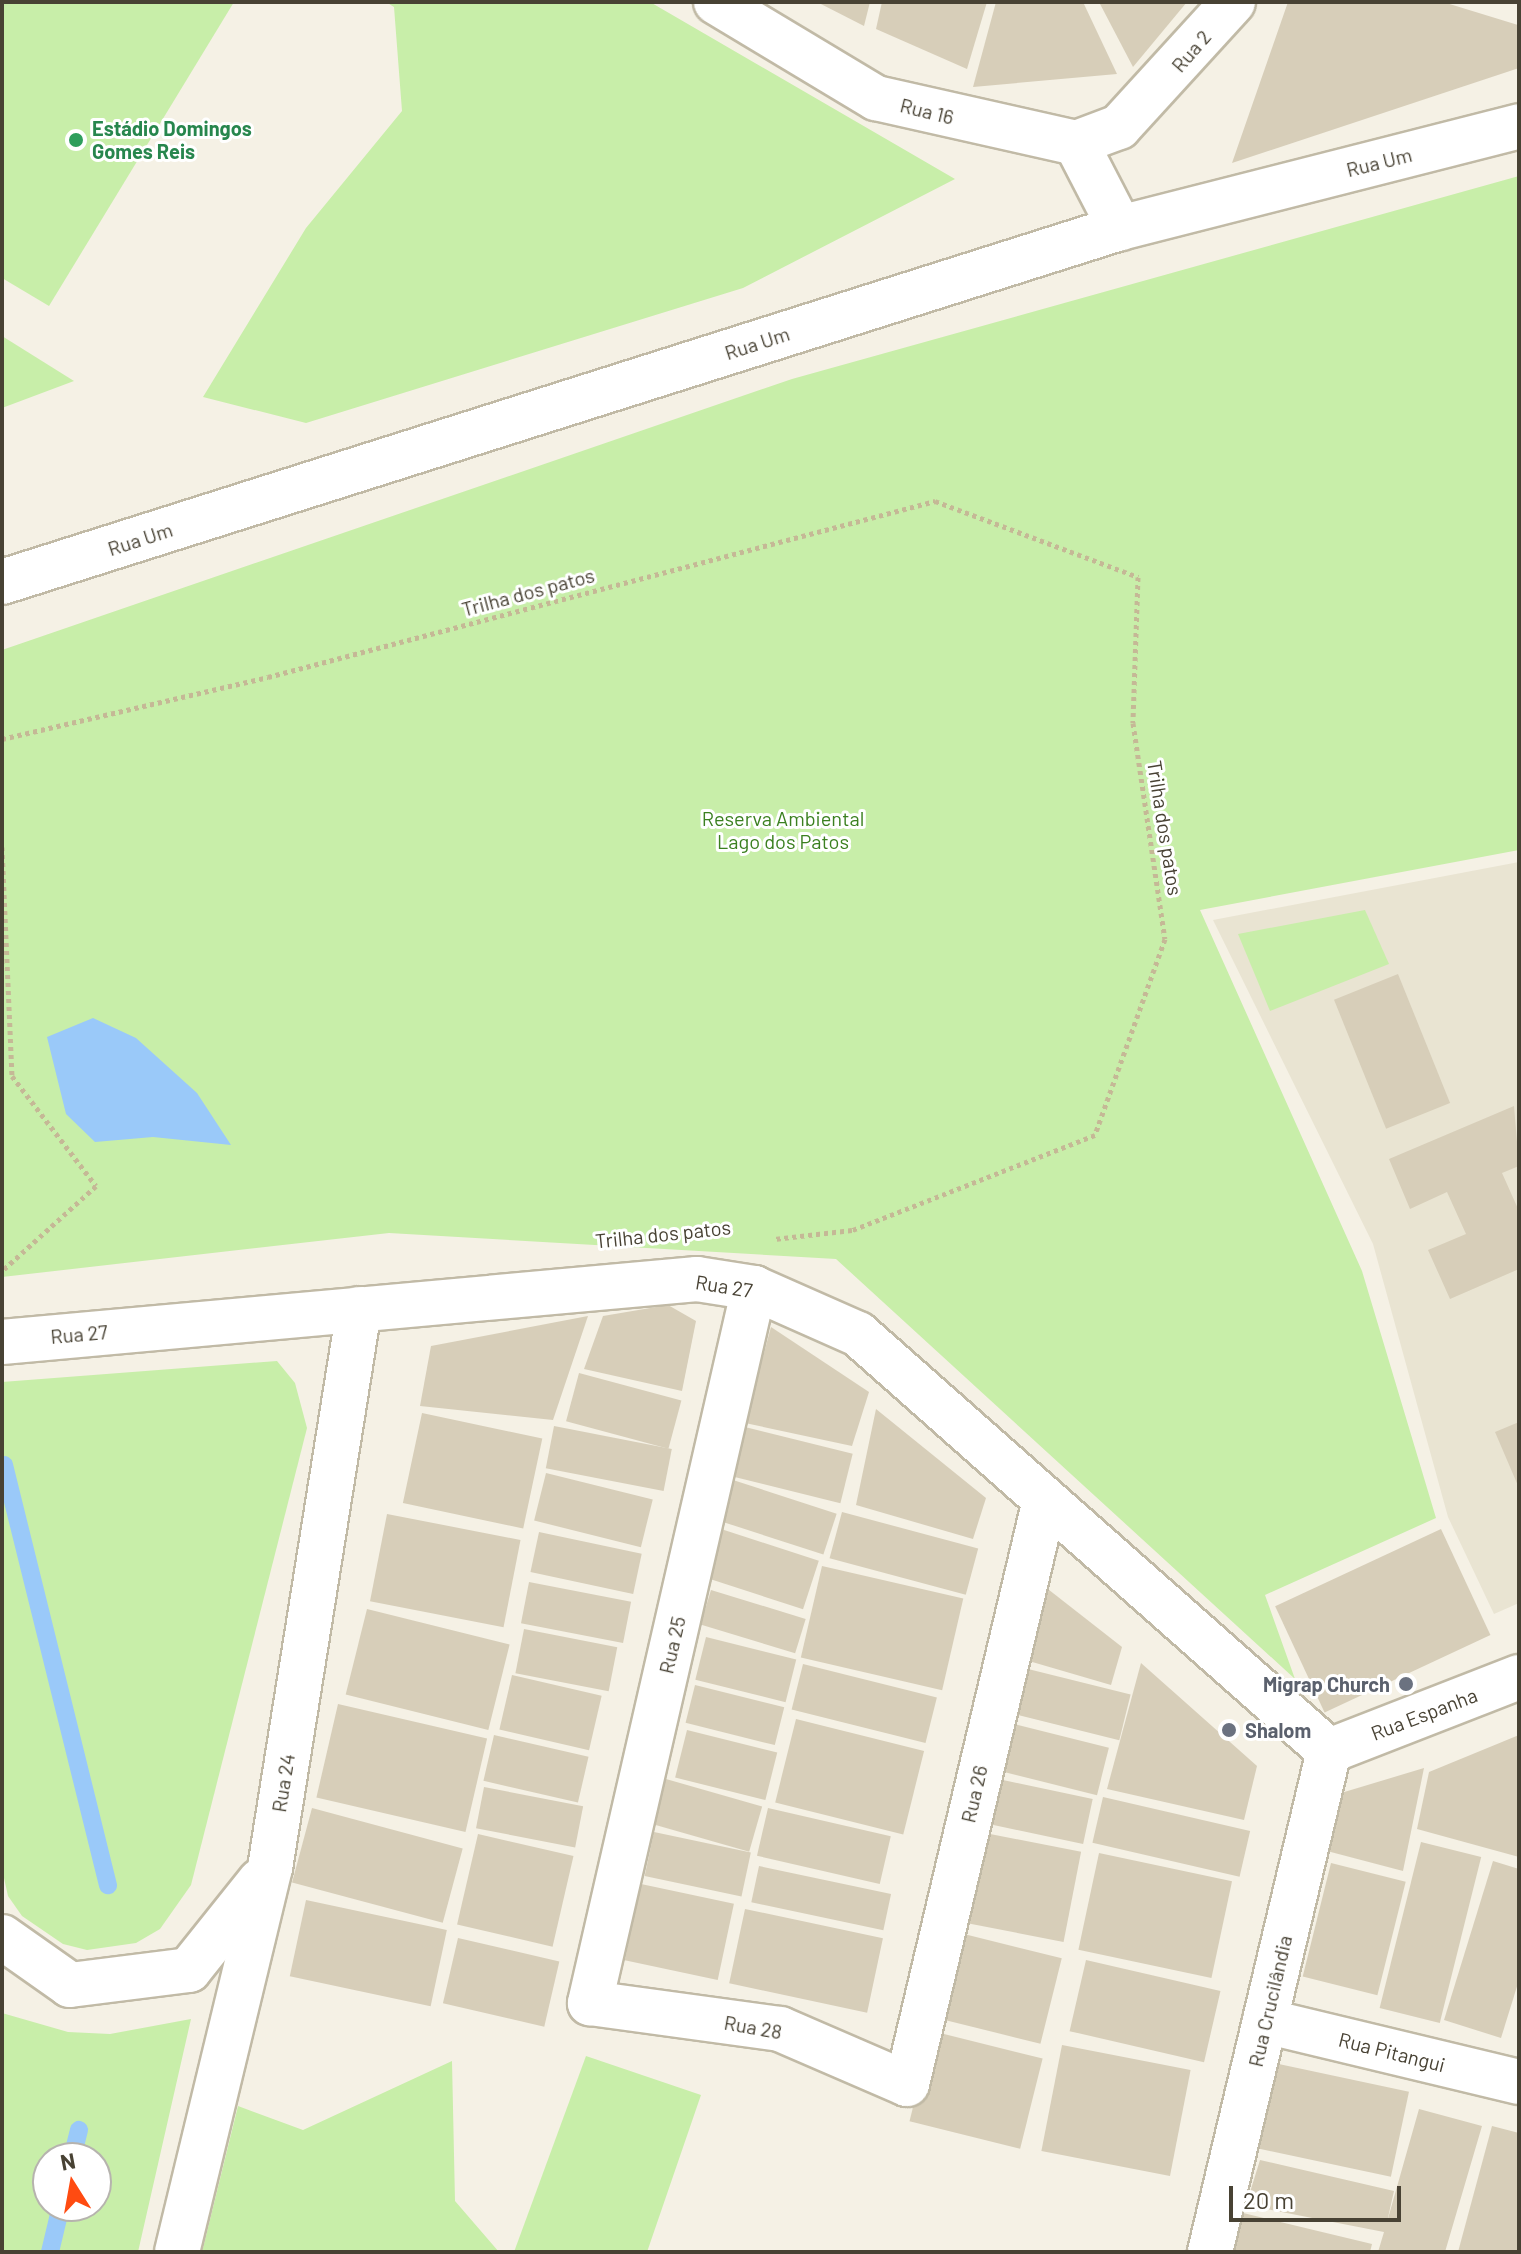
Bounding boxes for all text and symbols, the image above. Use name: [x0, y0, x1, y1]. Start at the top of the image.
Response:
street label: Rua 2: [1166, 25, 1216, 77]
street label: Rua 16: [898, 93, 956, 129]
place label: Estádio Domingos Gomes Reis: [92, 116, 252, 163]
marker: Estádio Domingos Gomes Reis: [67, 131, 85, 149]
street label: Rua Um: [1344, 142, 1414, 182]
street label: Rua Um: [722, 321, 792, 365]
street label: Rua Um: [105, 517, 175, 561]
street label: Trilha dos patos: [459, 563, 597, 621]
street label: Trilha dos patos: [1142, 759, 1188, 897]
park label: Reserva Ambiental Lago dos Patos: [702, 807, 864, 854]
street label: Trilha dos patos: [594, 1215, 732, 1253]
street label: Rua 27: [694, 1270, 754, 1302]
street label: Rua 27: [49, 1320, 109, 1348]
street label: Rua 25: [654, 1614, 690, 1676]
place label: Migrap Church: [1263, 1672, 1390, 1696]
marker: Migrap Church: [1397, 1675, 1415, 1693]
street label: Rua Espanha: [1367, 1683, 1481, 1745]
place label: Shalom: [1245, 1718, 1311, 1742]
marker: Shalom: [1220, 1721, 1238, 1739]
street label: Rua 24: [267, 1752, 299, 1814]
street label: Rua 26: [956, 1763, 992, 1825]
street label: Rua Crucilândia: [1243, 1933, 1297, 2069]
street label: Rua 28: [722, 2010, 784, 2044]
street label: Rua Pitangui: [1336, 2027, 1448, 2077]
north arrow: [32, 2142, 112, 2222]
text: N: [58, 2146, 77, 2175]
scale bar: [1233, 2170, 1405, 2220]
text: 20 m: [1243, 2185, 1294, 2214]

